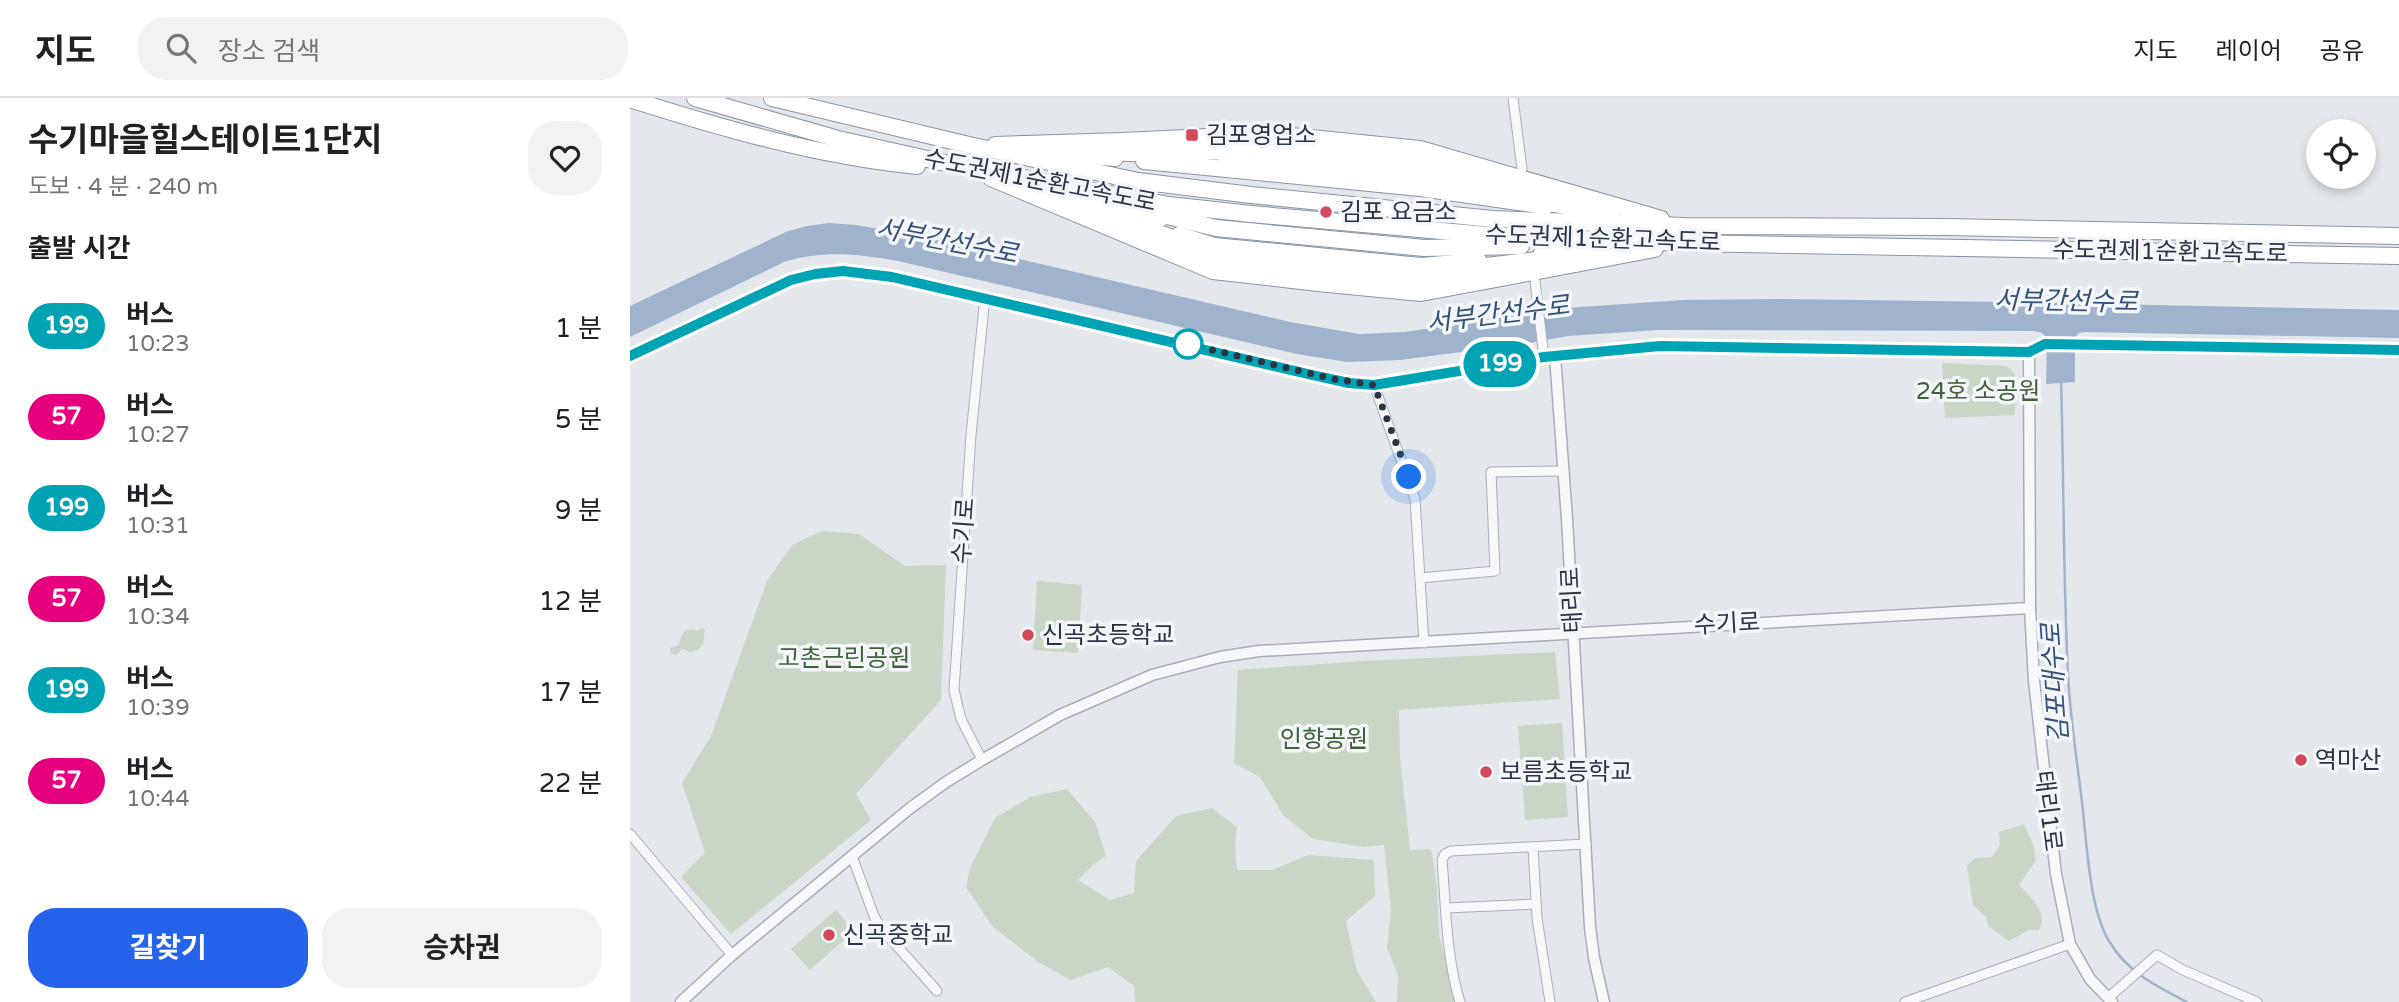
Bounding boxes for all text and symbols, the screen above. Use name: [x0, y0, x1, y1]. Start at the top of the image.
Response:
search box: [138, 17, 628, 80]
icon: search: [162, 29, 200, 67]
text: 지도: [35, 32, 96, 71]
text: 장소 검색: [218, 36, 320, 67]
text: 지도: [2133, 37, 2178, 66]
text: 레이어: [2216, 37, 2282, 66]
text: 공유: [2320, 37, 2364, 66]
map controls: [2306, 119, 2376, 189]
button: locate: [2306, 119, 2376, 189]
text: 수기마을힐스테이트1단지: [28, 121, 383, 160]
button: heart: [528, 121, 602, 195]
place label: 김포영업소: [1206, 121, 1316, 150]
marker: 김포영업소: [1184, 127, 1200, 143]
street label: 수도권제1순환고속도로: [921, 144, 1159, 218]
text: 도보 · 4 분 · 240 m: [28, 173, 218, 201]
place label: 김포 요금소: [1340, 198, 1457, 227]
marker: 김포 요금소: [1318, 204, 1334, 220]
water label: 서부간선수로: [874, 212, 1021, 270]
street label: 수도권제1순환고속도로: [1485, 220, 1721, 258]
text: 출발 시간: [28, 233, 130, 264]
street label: 수도권제1순환고속도로: [2052, 235, 2288, 269]
water label: 서부간선수로: [1994, 284, 2139, 318]
water label: 서부간선수로: [1425, 290, 1572, 338]
text: 버스: [126, 299, 174, 330]
text: 199: [44, 311, 89, 340]
text: 1 분: [555, 313, 602, 344]
unlabelled marker: [1173, 329, 1203, 359]
text: 10:23: [126, 330, 190, 358]
line badge: 199: [1460, 341, 1540, 387]
text: 199: [1477, 349, 1523, 378]
park label: 24호 소공원: [1916, 377, 2040, 406]
text: 버스: [126, 390, 174, 421]
text: 57: [51, 402, 82, 431]
text: 5 분: [555, 404, 602, 435]
text: 10:27: [126, 421, 190, 449]
your location: [1391, 459, 1426, 494]
text: 버스: [126, 481, 174, 512]
text: 199: [44, 493, 89, 522]
text: 9 분: [555, 495, 602, 526]
street label: 수기로: [947, 497, 981, 565]
text: 10:31: [126, 512, 190, 540]
street label: 태리로: [1556, 566, 1588, 634]
text: 버스: [126, 572, 174, 603]
text: 57: [51, 584, 82, 613]
text: 12 분: [539, 586, 602, 617]
text: 10:34: [126, 603, 190, 631]
street label: 수기로: [1693, 608, 1761, 640]
place label: 신곡초등학교: [1042, 621, 1174, 650]
water label: 김포대수로: [2035, 621, 2075, 744]
marker: 신곡초등학교: [1020, 627, 1036, 643]
park label: 고촌근린공원: [778, 644, 910, 673]
text: 버스: [126, 663, 174, 694]
text: 199: [44, 675, 89, 704]
text: 17 분: [539, 677, 602, 708]
text: 10:39: [126, 694, 190, 722]
park label: 인향공원: [1280, 725, 1368, 754]
place label: 역마산: [2315, 746, 2381, 775]
marker: 역마산: [2293, 752, 2309, 768]
text: 버스: [126, 754, 174, 785]
place label: 보름초등학교: [1500, 758, 1632, 787]
marker: 보름초등학교: [1478, 764, 1494, 780]
text: 57: [51, 766, 82, 795]
text: 22 분: [539, 768, 602, 799]
street label: 태리1로: [2029, 769, 2067, 853]
text: 10:44: [126, 785, 190, 813]
button: 길찾기: [28, 908, 308, 988]
button: 승차권: [322, 908, 602, 988]
place label: 신곡중학교: [843, 921, 953, 950]
marker: 신곡중학교: [821, 927, 837, 943]

